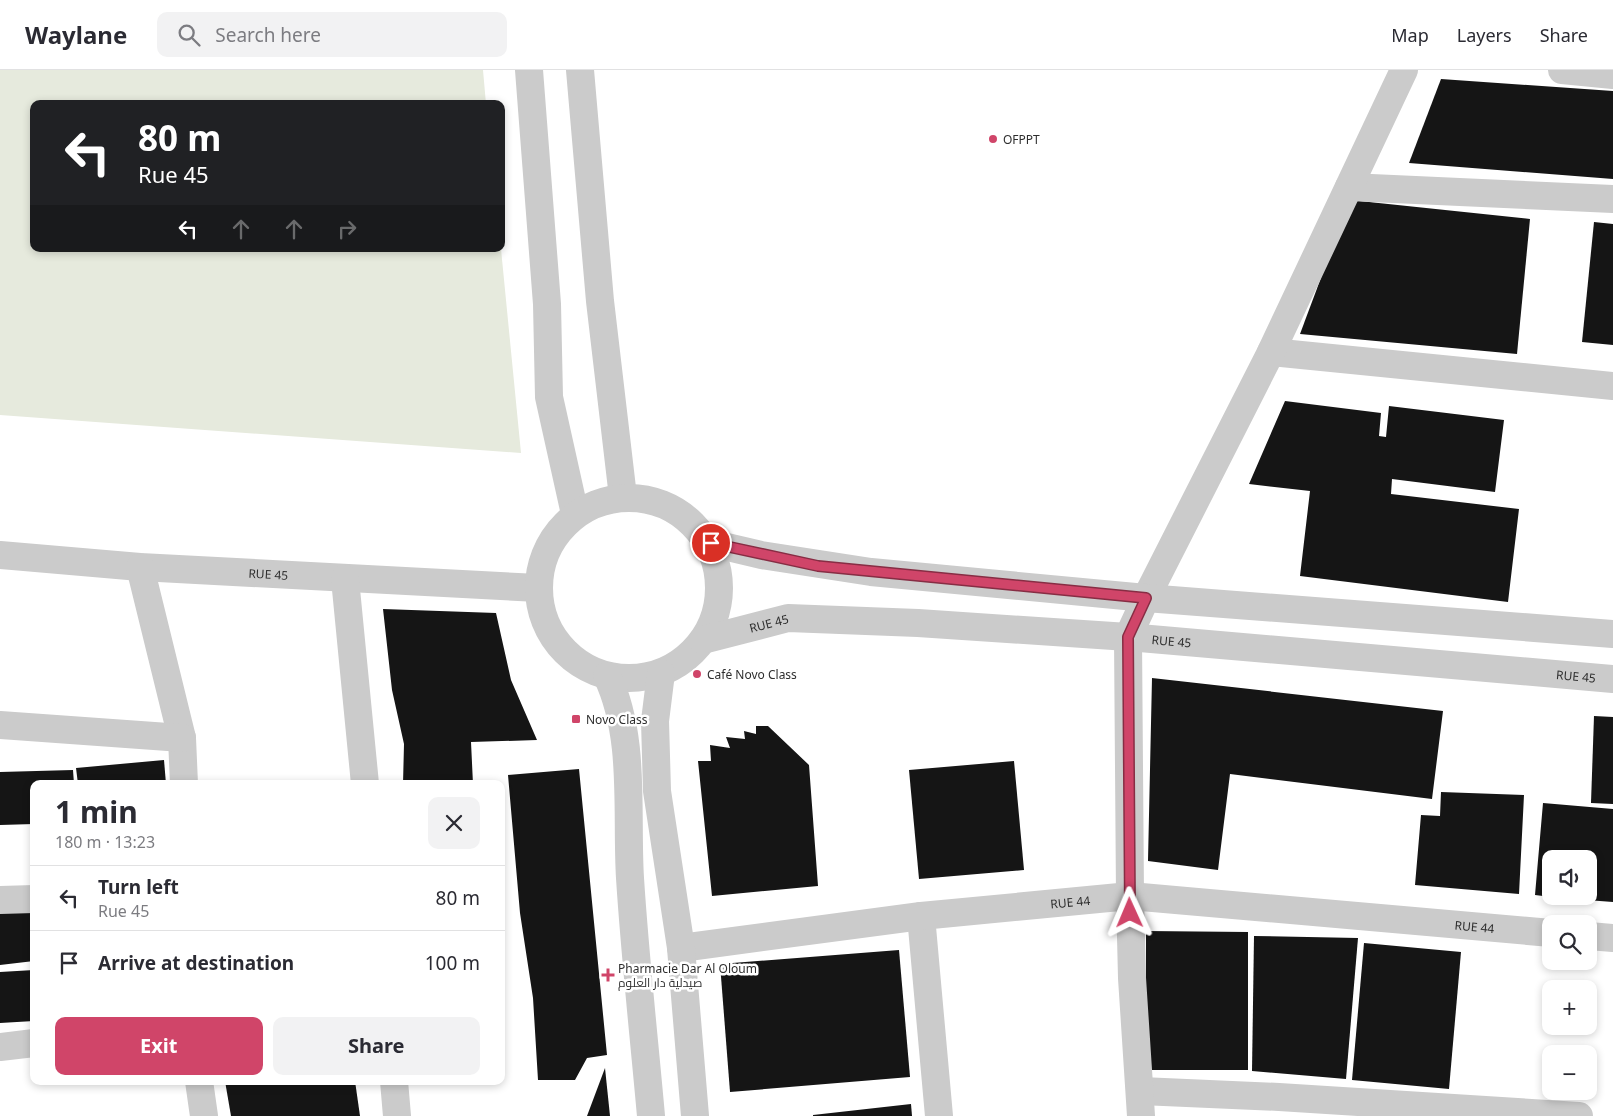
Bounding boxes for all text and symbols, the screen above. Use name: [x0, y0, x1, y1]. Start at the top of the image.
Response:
search box: [157, 12, 507, 57]
text: Waylane: [25, 18, 127, 51]
icon: search: [175, 21, 203, 49]
text: Search here: [215, 22, 321, 48]
text: Map: [1391, 23, 1429, 47]
text: Layers: [1457, 23, 1512, 47]
text: Share: [1540, 23, 1588, 47]
text: 80 m: [138, 114, 221, 161]
icon: left: [55, 120, 120, 185]
place label: OFPPT: [1003, 131, 1040, 148]
marker: OFPPT: [987, 133, 999, 145]
text: Rue 45: [138, 159, 209, 189]
icon: left: [174, 215, 202, 243]
icon: ahead: [227, 215, 255, 243]
icon: ahead: [280, 215, 308, 243]
icon: right: [333, 215, 361, 243]
pin: [690, 522, 732, 564]
icon: arrive: [697, 529, 725, 557]
street label: RUE 45: [248, 564, 289, 583]
street label: RUE 45: [747, 610, 790, 636]
street label: RUE 45: [1151, 631, 1192, 651]
place label: Café Novo Class: [707, 666, 797, 683]
street label: RUE 45: [1555, 666, 1597, 686]
marker: Café Novo Class: [691, 668, 703, 680]
place label: Novo Class: [586, 711, 648, 728]
marker: Novo Class: [570, 713, 582, 725]
text: 1 min: [55, 791, 138, 832]
button: close: [428, 797, 480, 849]
text: 180 m · 13:23: [55, 831, 155, 853]
map controls: [1542, 850, 1597, 1100]
button: sound: [1542, 850, 1597, 905]
text: Turn left: [98, 874, 179, 900]
icon: left: [55, 884, 83, 912]
text: 80 m: [436, 885, 480, 911]
position arrow: [1103, 886, 1155, 938]
street label: RUE 44: [1050, 891, 1091, 912]
text: Rue 45: [98, 900, 149, 922]
button: search: [1542, 915, 1597, 970]
street label: RUE 44: [1454, 916, 1495, 937]
icon: arrive: [55, 949, 83, 977]
text: Arrive at destination: [98, 950, 294, 976]
text: 100 m: [425, 950, 480, 976]
place label: Pharmacie Dar Al Oloum صيدلية دار العلوم: [618, 960, 757, 991]
marker: Pharmacie Dar Al Oloum صيدلية دار العلوم: [602, 969, 614, 981]
button: +: [1542, 980, 1597, 1035]
button: Exit: [55, 1017, 263, 1075]
button: Share: [273, 1017, 480, 1075]
button: −: [1542, 1045, 1597, 1100]

